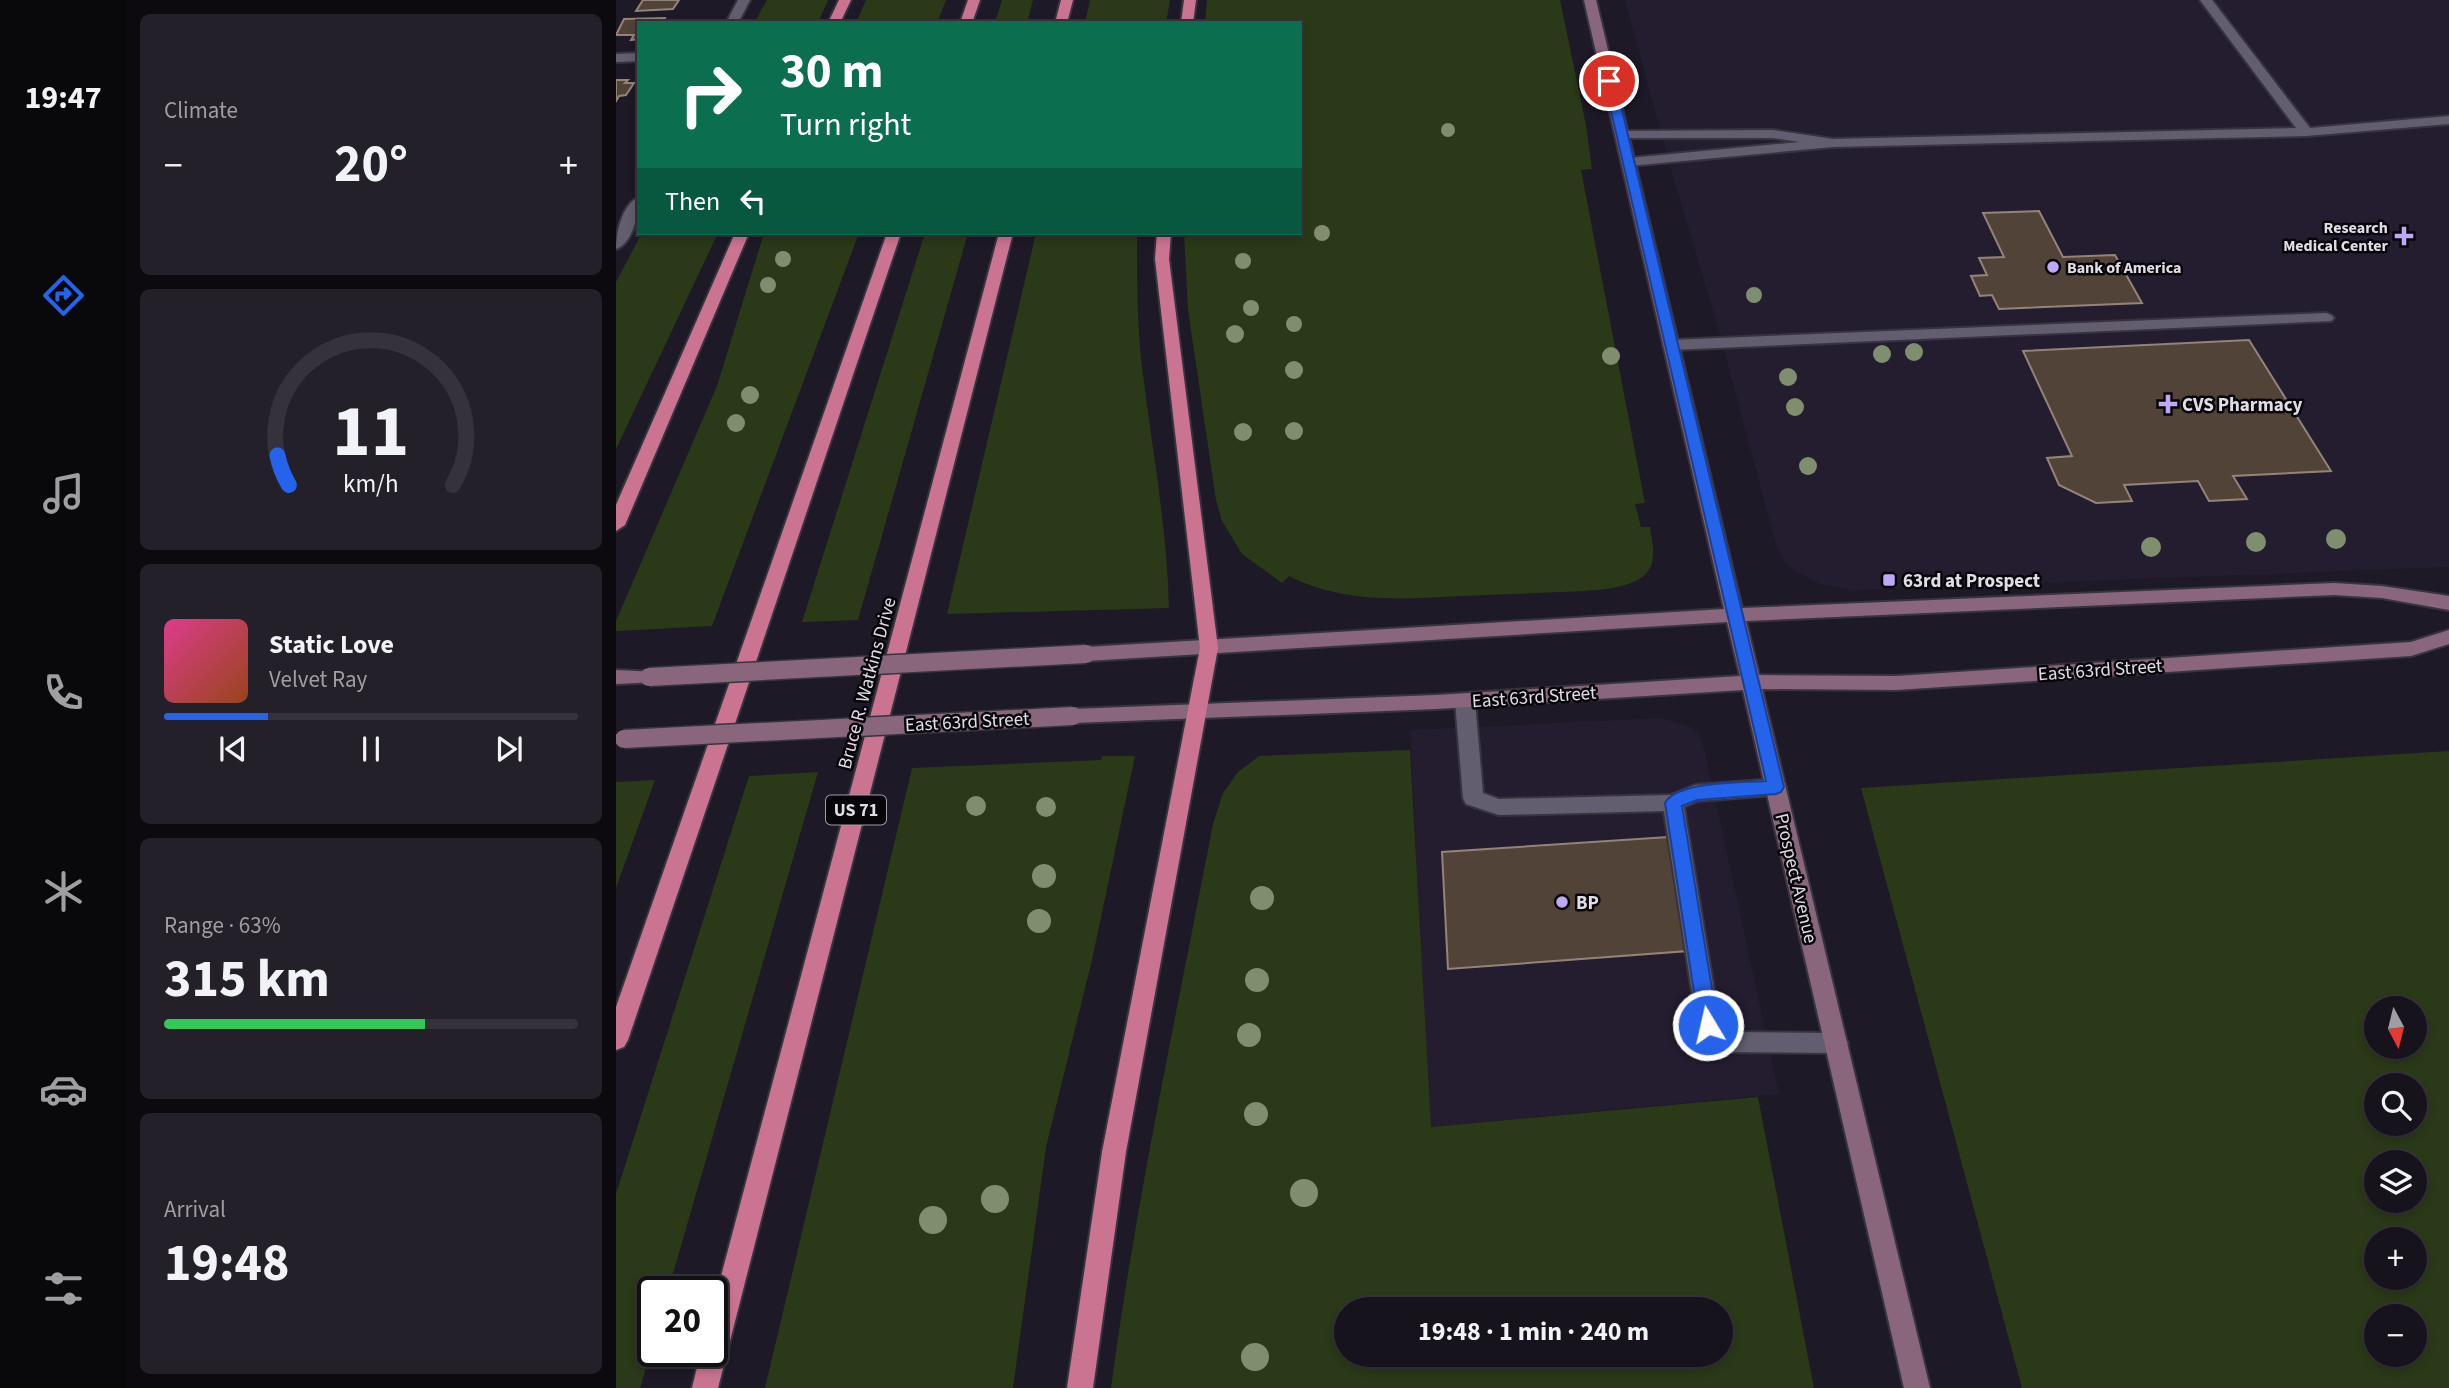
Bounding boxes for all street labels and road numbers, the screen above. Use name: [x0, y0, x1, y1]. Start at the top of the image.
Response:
street label: Bruce R. Watkins Drive: [832, 595, 903, 772]
street label: East 63rd Street: [2037, 653, 2164, 688]
street label: East 63rd Street: [1471, 680, 1598, 715]
street label: East 63rd Street: [904, 706, 1031, 739]
road number: US 71: [826, 796, 886, 824]
street label: Prospect Avenue: [1767, 811, 1824, 946]

